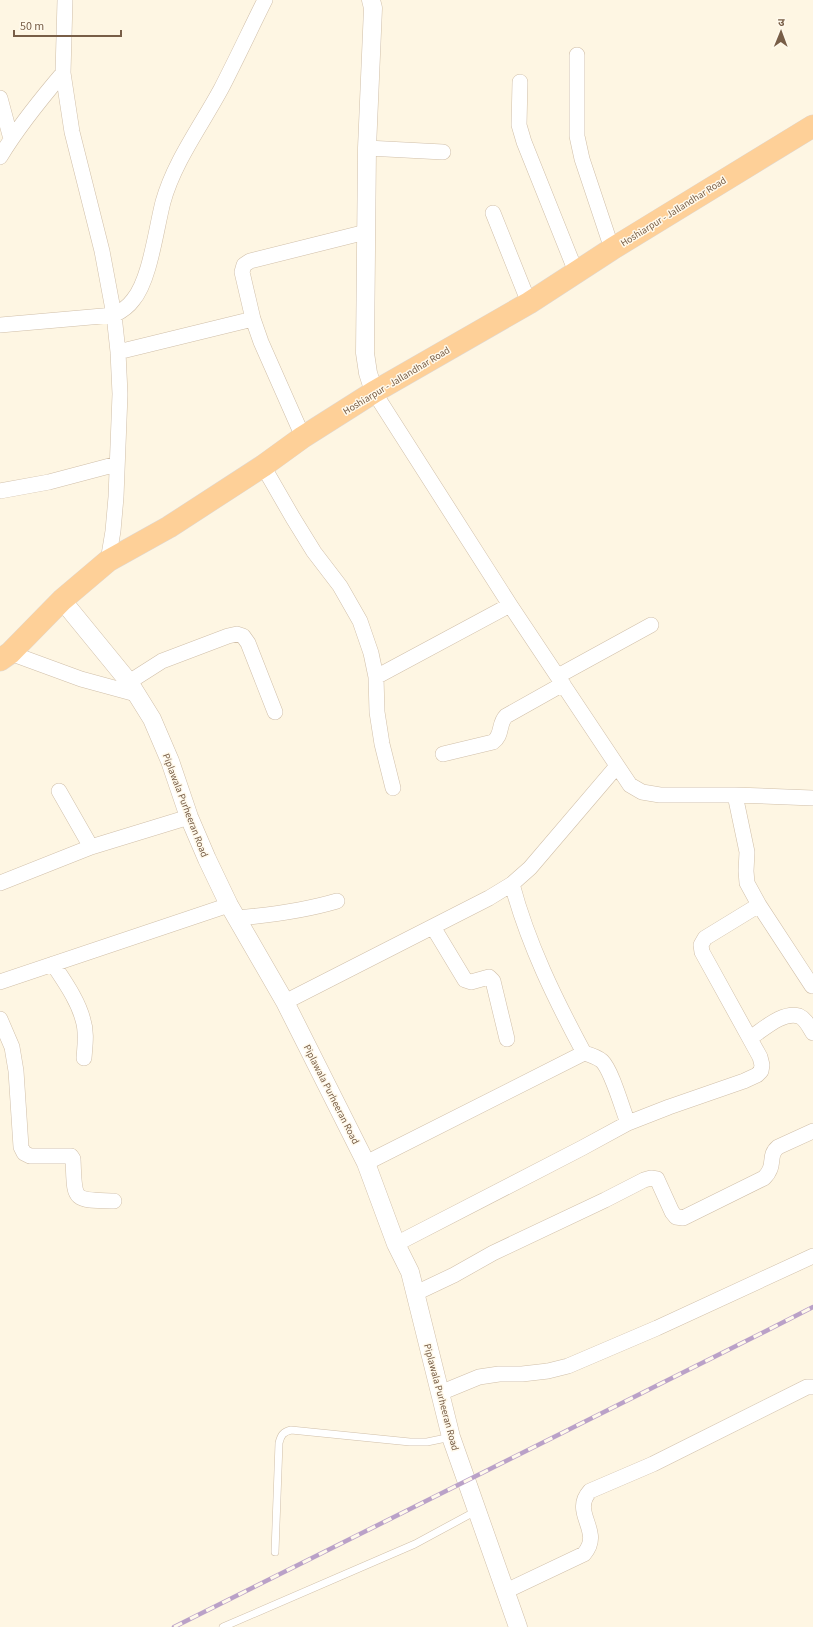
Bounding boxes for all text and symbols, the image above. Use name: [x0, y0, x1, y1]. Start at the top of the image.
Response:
scale bar: [14, 12, 121, 38]
north arrow: [761, 12, 801, 52]
text: उ: [778, 15, 785, 30]
text: 50 m: [20, 18, 44, 35]
street label: Hoshiarpur - Jallandhar Road: [618, 173, 729, 250]
street label: Hoshiarpur - Jallandhar Road: [340, 343, 453, 418]
street label: Piplawala Purheeran Road: [159, 751, 211, 859]
street label: Piplawala Purheeran Road: [300, 1042, 362, 1147]
street label: Piplawala Purheeran Road: [420, 1342, 462, 1452]

